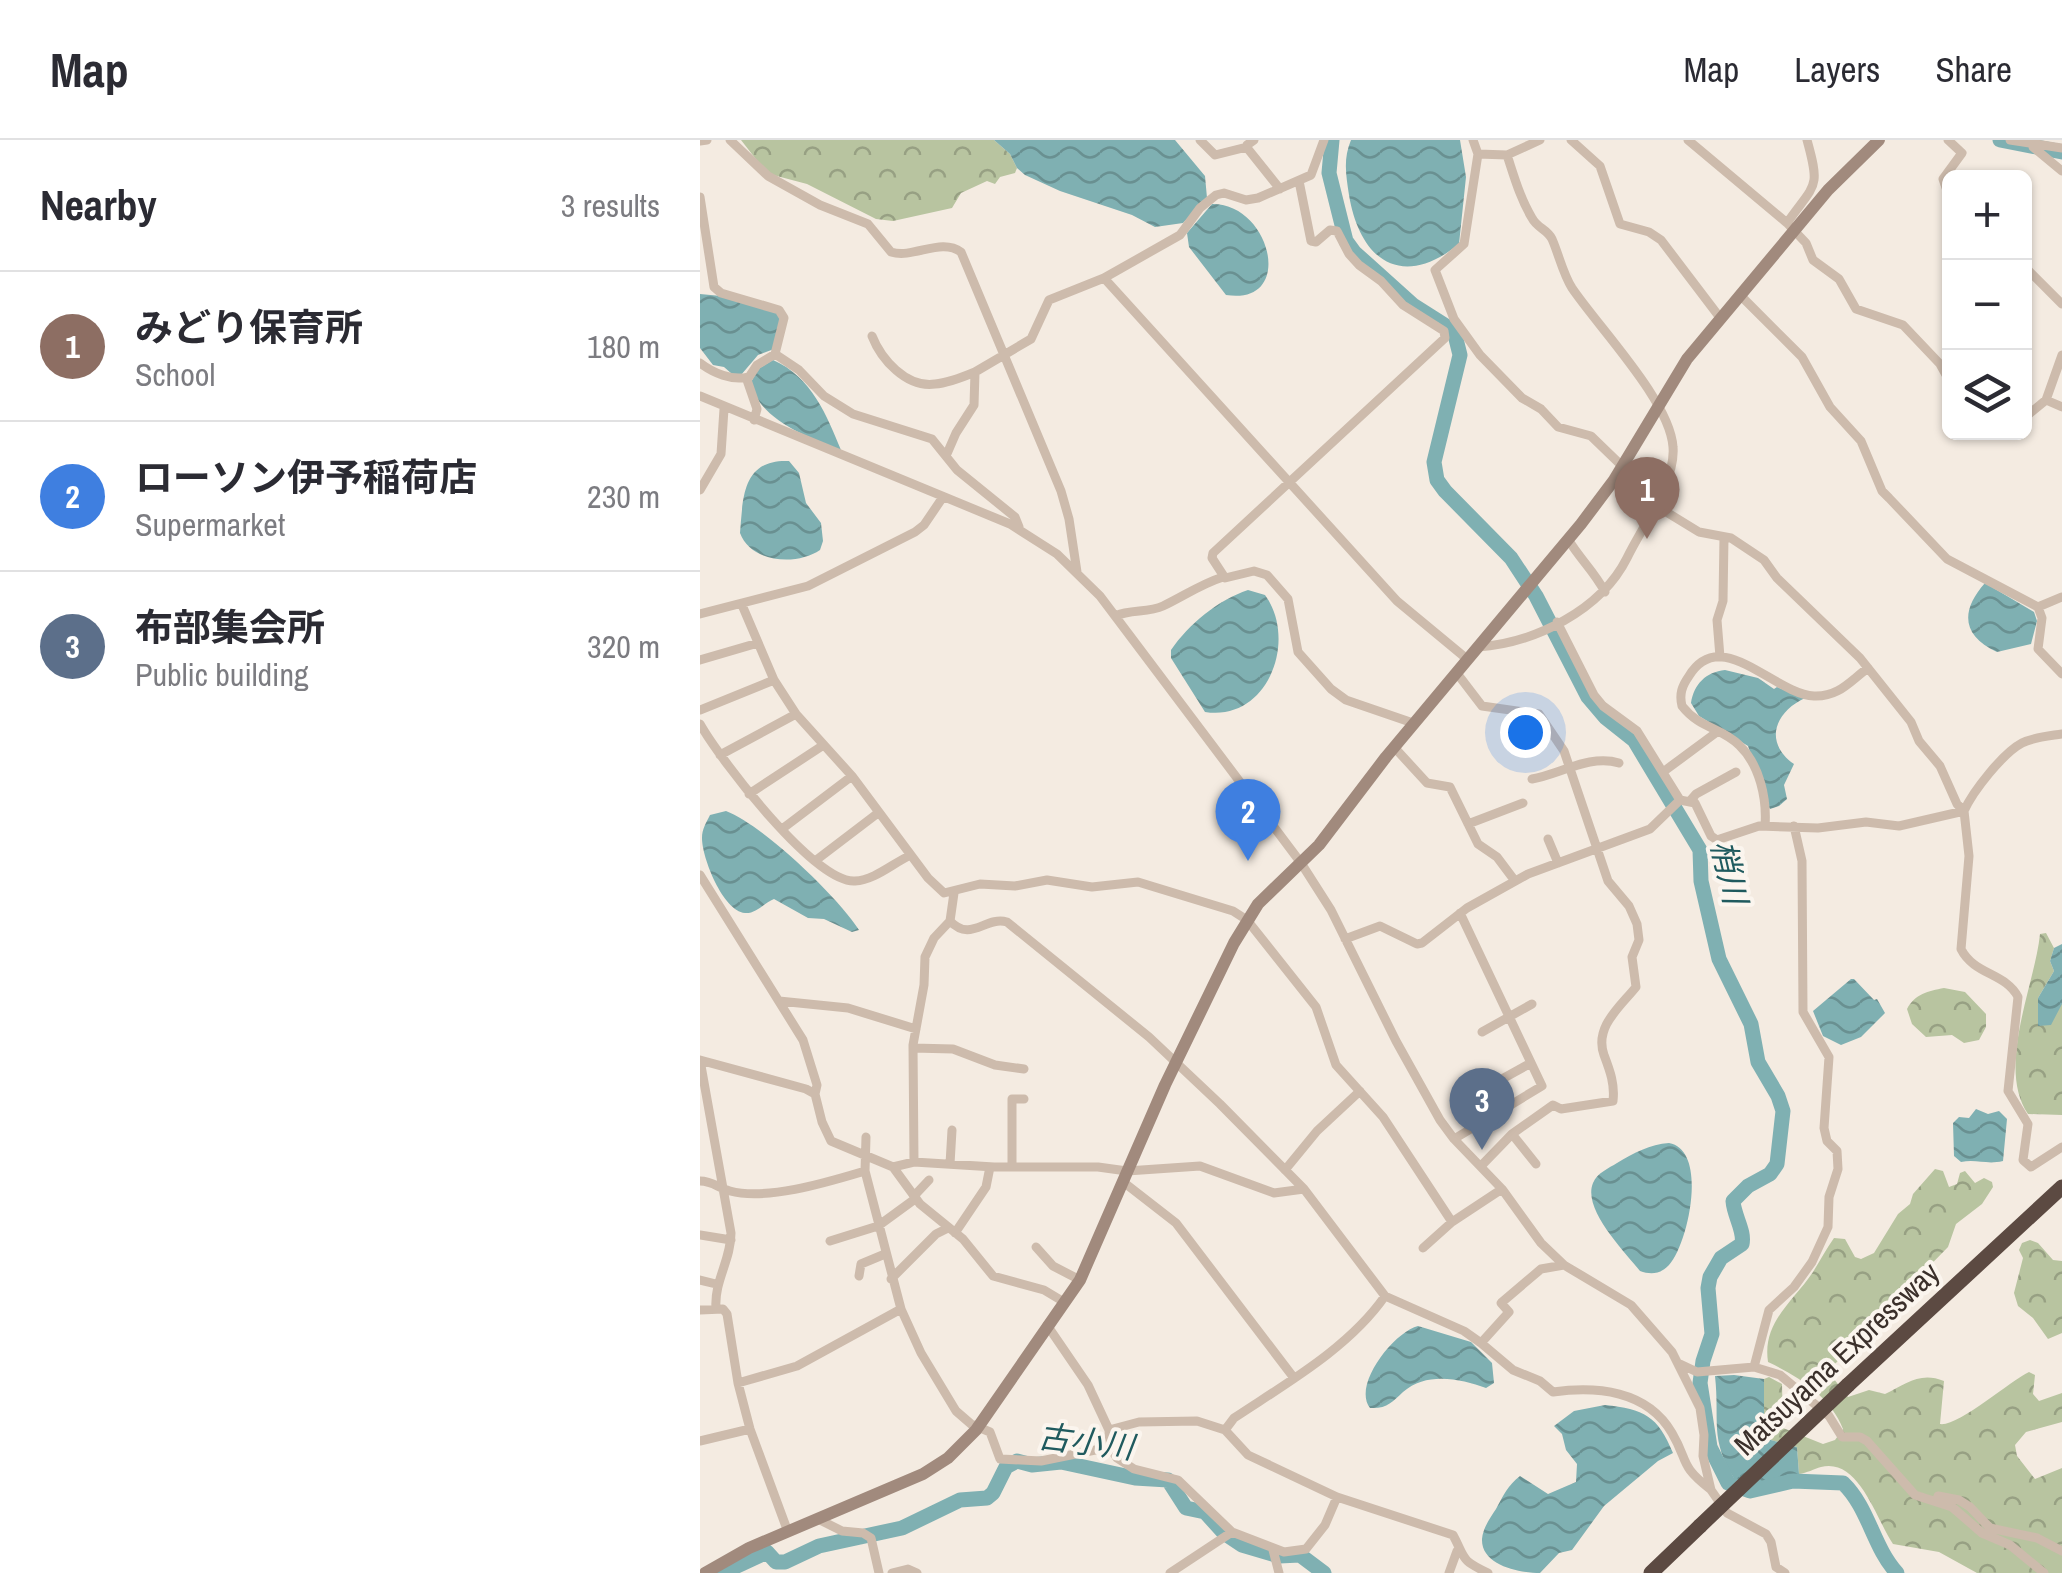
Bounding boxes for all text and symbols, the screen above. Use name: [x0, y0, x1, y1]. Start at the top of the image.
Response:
text: Map: [50, 37, 129, 102]
text: Map: [1683, 46, 1739, 93]
text: Layers: [1794, 46, 1880, 93]
text: Share: [1935, 46, 2012, 93]
map controls: [1942, 170, 2032, 440]
button: +: [1942, 170, 2032, 260]
text: Nearby: [40, 177, 157, 233]
text: 3 results: [561, 184, 660, 227]
button: −: [1942, 260, 2032, 350]
text: みどり保育所: [135, 302, 363, 353]
text: 1: [65, 325, 80, 368]
text: 180 m: [587, 325, 660, 368]
button: layers: [1942, 350, 2032, 440]
text: School: [135, 353, 215, 396]
text: ローソン伊予稲荷店: [135, 452, 477, 503]
pin: 1: [1614, 456, 1680, 539]
text: 2: [65, 475, 80, 518]
text: 230 m: [587, 475, 660, 518]
text: Supermarket: [135, 503, 285, 546]
text: 布部集会所: [135, 602, 325, 653]
text: 3: [65, 625, 80, 668]
text: 320 m: [587, 625, 660, 668]
text: Public building: [135, 653, 309, 696]
your location: [1500, 707, 1551, 758]
pin: 2: [1216, 778, 1280, 861]
water label: 梢川: [1701, 836, 1758, 911]
pin: 3: [1450, 1068, 1514, 1150]
street label: Matsuyama Expressway: [1725, 1252, 1948, 1464]
water label: 古小川: [1036, 1414, 1139, 1469]

